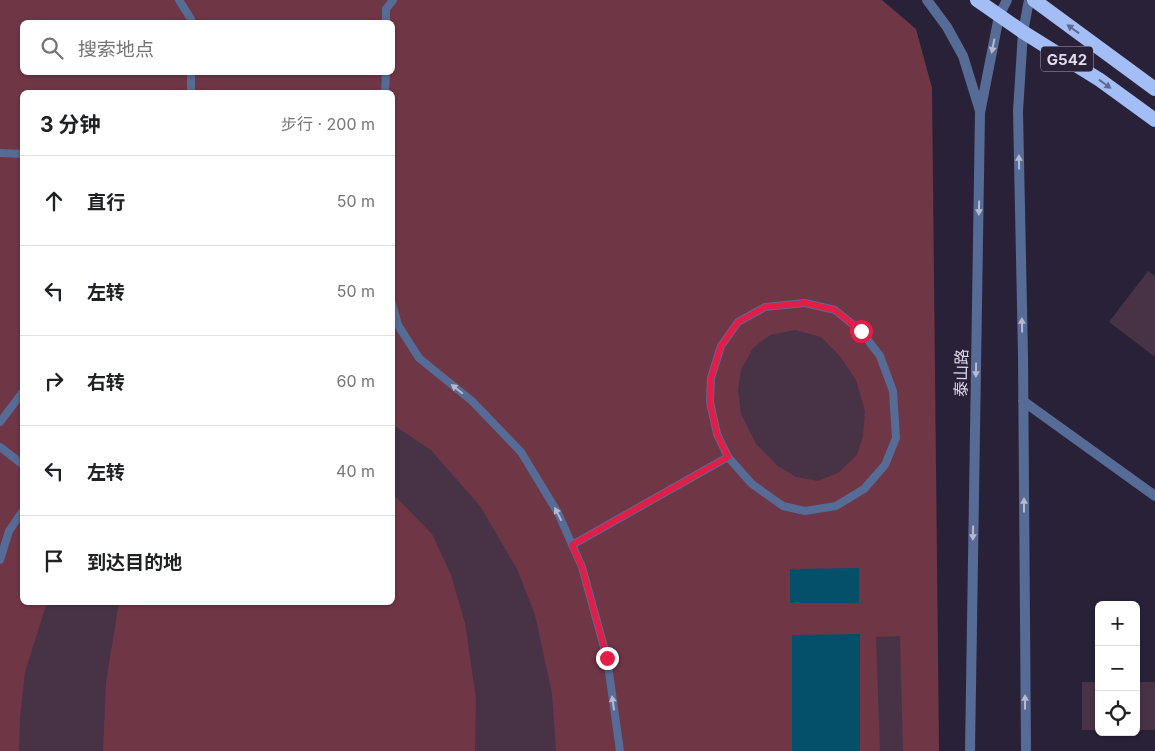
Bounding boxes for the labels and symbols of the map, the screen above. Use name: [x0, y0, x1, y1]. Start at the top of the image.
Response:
one-way arrow: [1066, 24, 1080, 34]
one-way arrow: [989, 39, 997, 55]
road number: G542: [1041, 46, 1093, 72]
one-way arrow: [1099, 79, 1112, 89]
one-way arrow: [1015, 154, 1023, 170]
one-way arrow: [975, 200, 983, 216]
one-way arrow: [1018, 317, 1026, 333]
route start: [850, 320, 873, 343]
street label: 泰山路: [951, 349, 971, 397]
one-way arrow: [972, 362, 980, 378]
one-way arrow: [451, 383, 464, 394]
one-way arrow: [1020, 497, 1028, 513]
one-way arrow: [554, 507, 562, 521]
one-way arrow: [969, 525, 977, 541]
route end: [596, 647, 619, 670]
one-way arrow: [609, 694, 617, 710]
one-way arrow: [1021, 694, 1029, 710]

